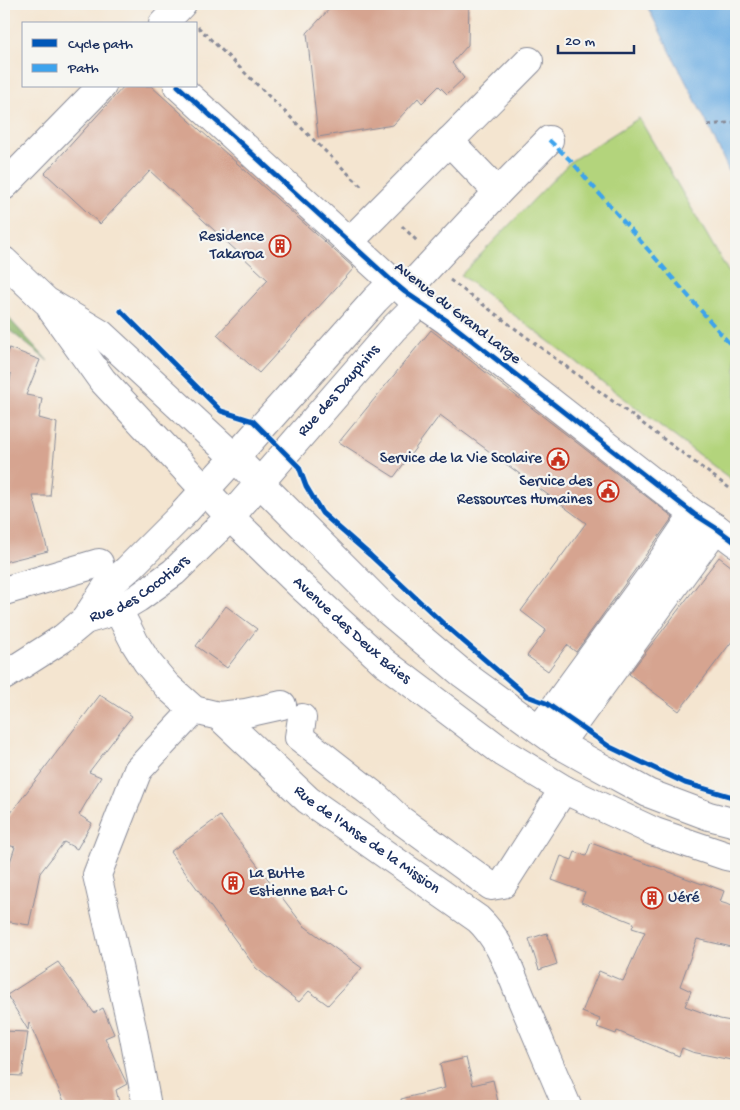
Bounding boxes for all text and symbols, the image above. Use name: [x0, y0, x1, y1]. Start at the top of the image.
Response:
legend: [22, 22, 198, 88]
scale bar: [558, 22, 634, 54]
text: 20 m: [565, 33, 595, 51]
text: Cycle path: [68, 36, 133, 54]
text: Path: [67, 60, 99, 78]
place label: Residence Takaroa: [199, 228, 265, 265]
building icon: Residence Takaroa: [268, 234, 292, 258]
street label: Avenue du Grand Large: [390, 259, 525, 370]
street label: Rue des Dauphins: [294, 340, 385, 441]
public building icon: Service de la Vie Scolaire: [546, 447, 570, 471]
place label: Service de la Vie Scolaire: [380, 450, 543, 469]
place label: Service des Ressources Humaines: [457, 473, 593, 510]
public building icon: Service des Ressources Humaines: [596, 479, 620, 503]
street label: Rue des Cocotiers: [87, 551, 195, 628]
street label: Avenue des Deux Baies: [288, 573, 415, 689]
street label: Rue de l'Anse de la Mission: [289, 782, 444, 899]
place label: La Butte Estienne Bat C: [249, 865, 348, 902]
building icon: La Butte Estienne Bat C: [221, 871, 245, 895]
building icon: Uéré: [640, 886, 664, 910]
place label: Uéré: [668, 889, 700, 908]

